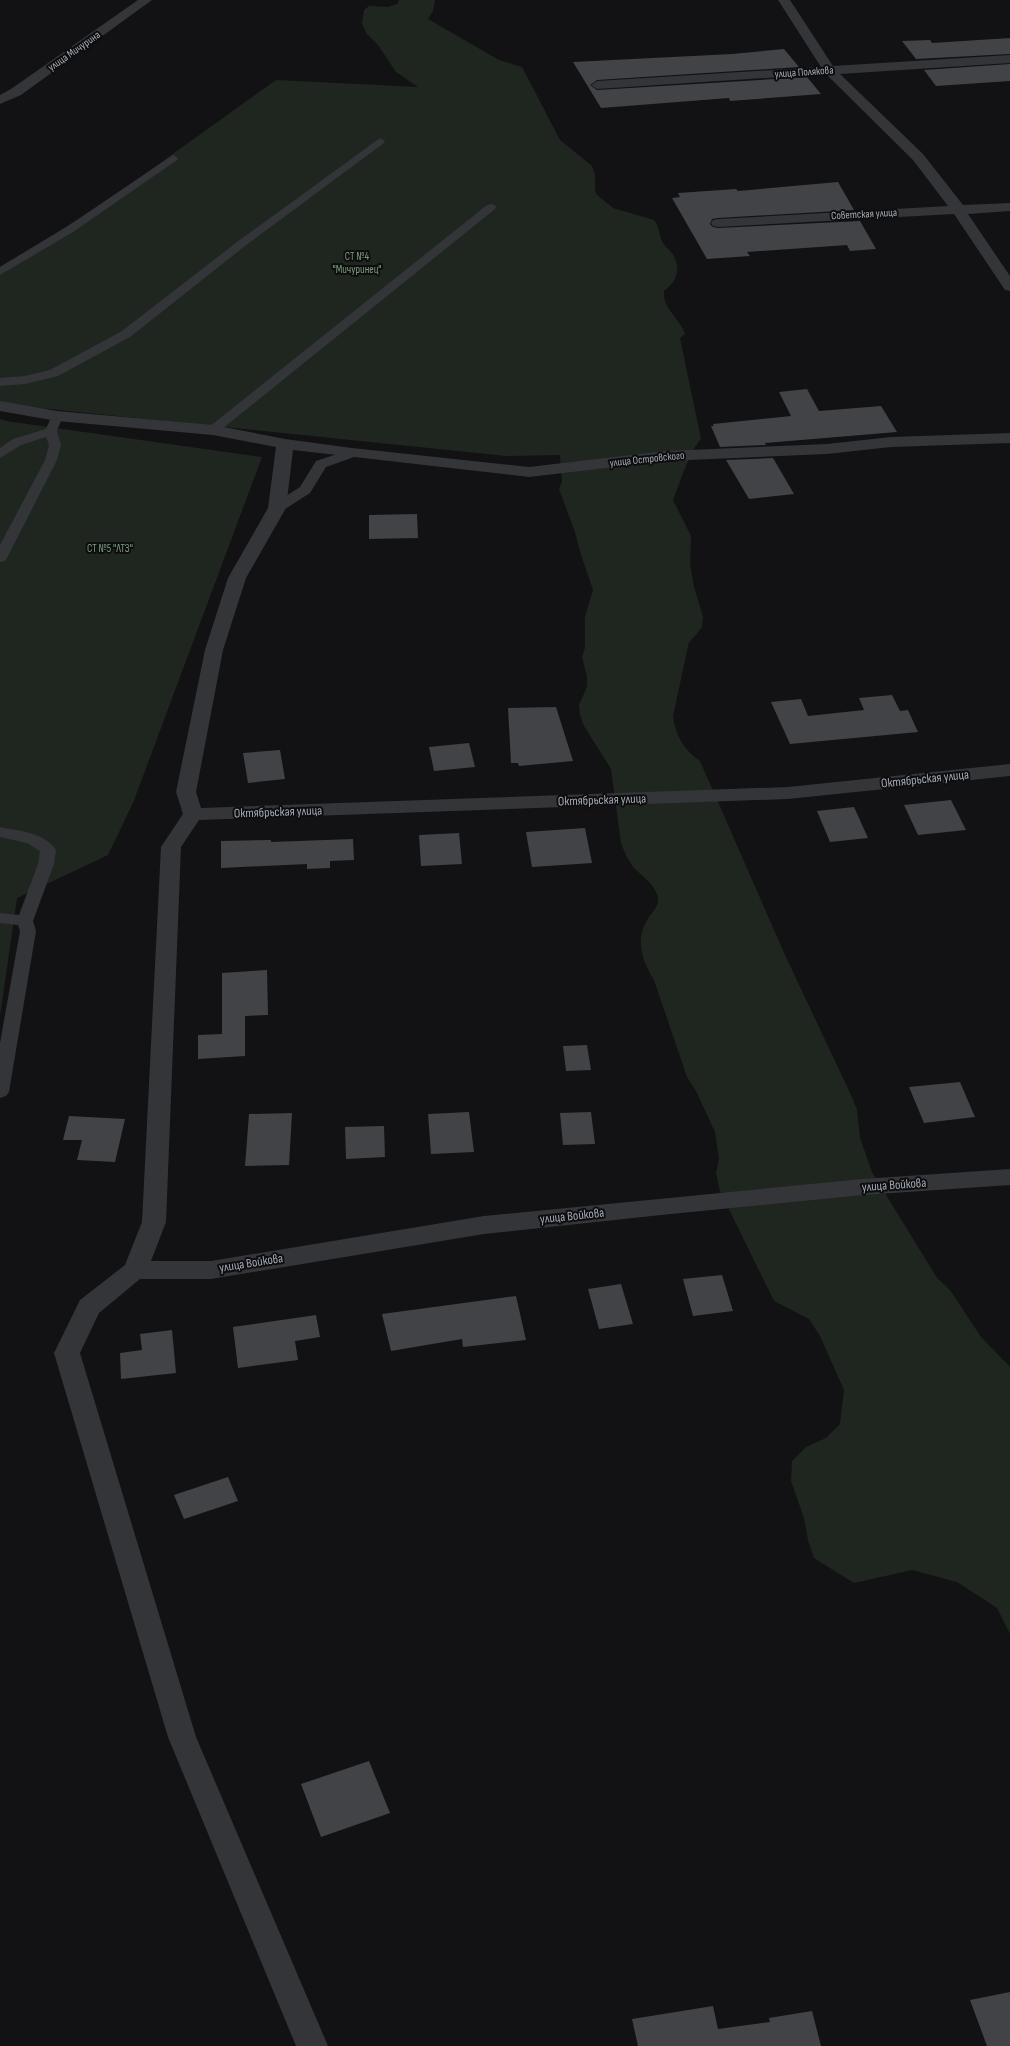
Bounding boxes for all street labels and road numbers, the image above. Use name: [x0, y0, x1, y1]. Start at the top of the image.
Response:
street label: улица Мичурина: [45, 28, 103, 74]
street label: улица Полякова: [774, 63, 834, 81]
street label: Советская улица: [831, 206, 897, 222]
street label: улица Островского: [609, 449, 686, 469]
street label: Октябрьская улица: [880, 766, 970, 792]
street label: Октябрьская улица: [558, 790, 646, 810]
street label: Октябрьская улица: [234, 802, 322, 822]
street label: улица Войкова: [861, 1175, 927, 1195]
street label: улица Войкова: [539, 1205, 605, 1227]
street label: улица Войкова: [218, 1250, 284, 1276]

